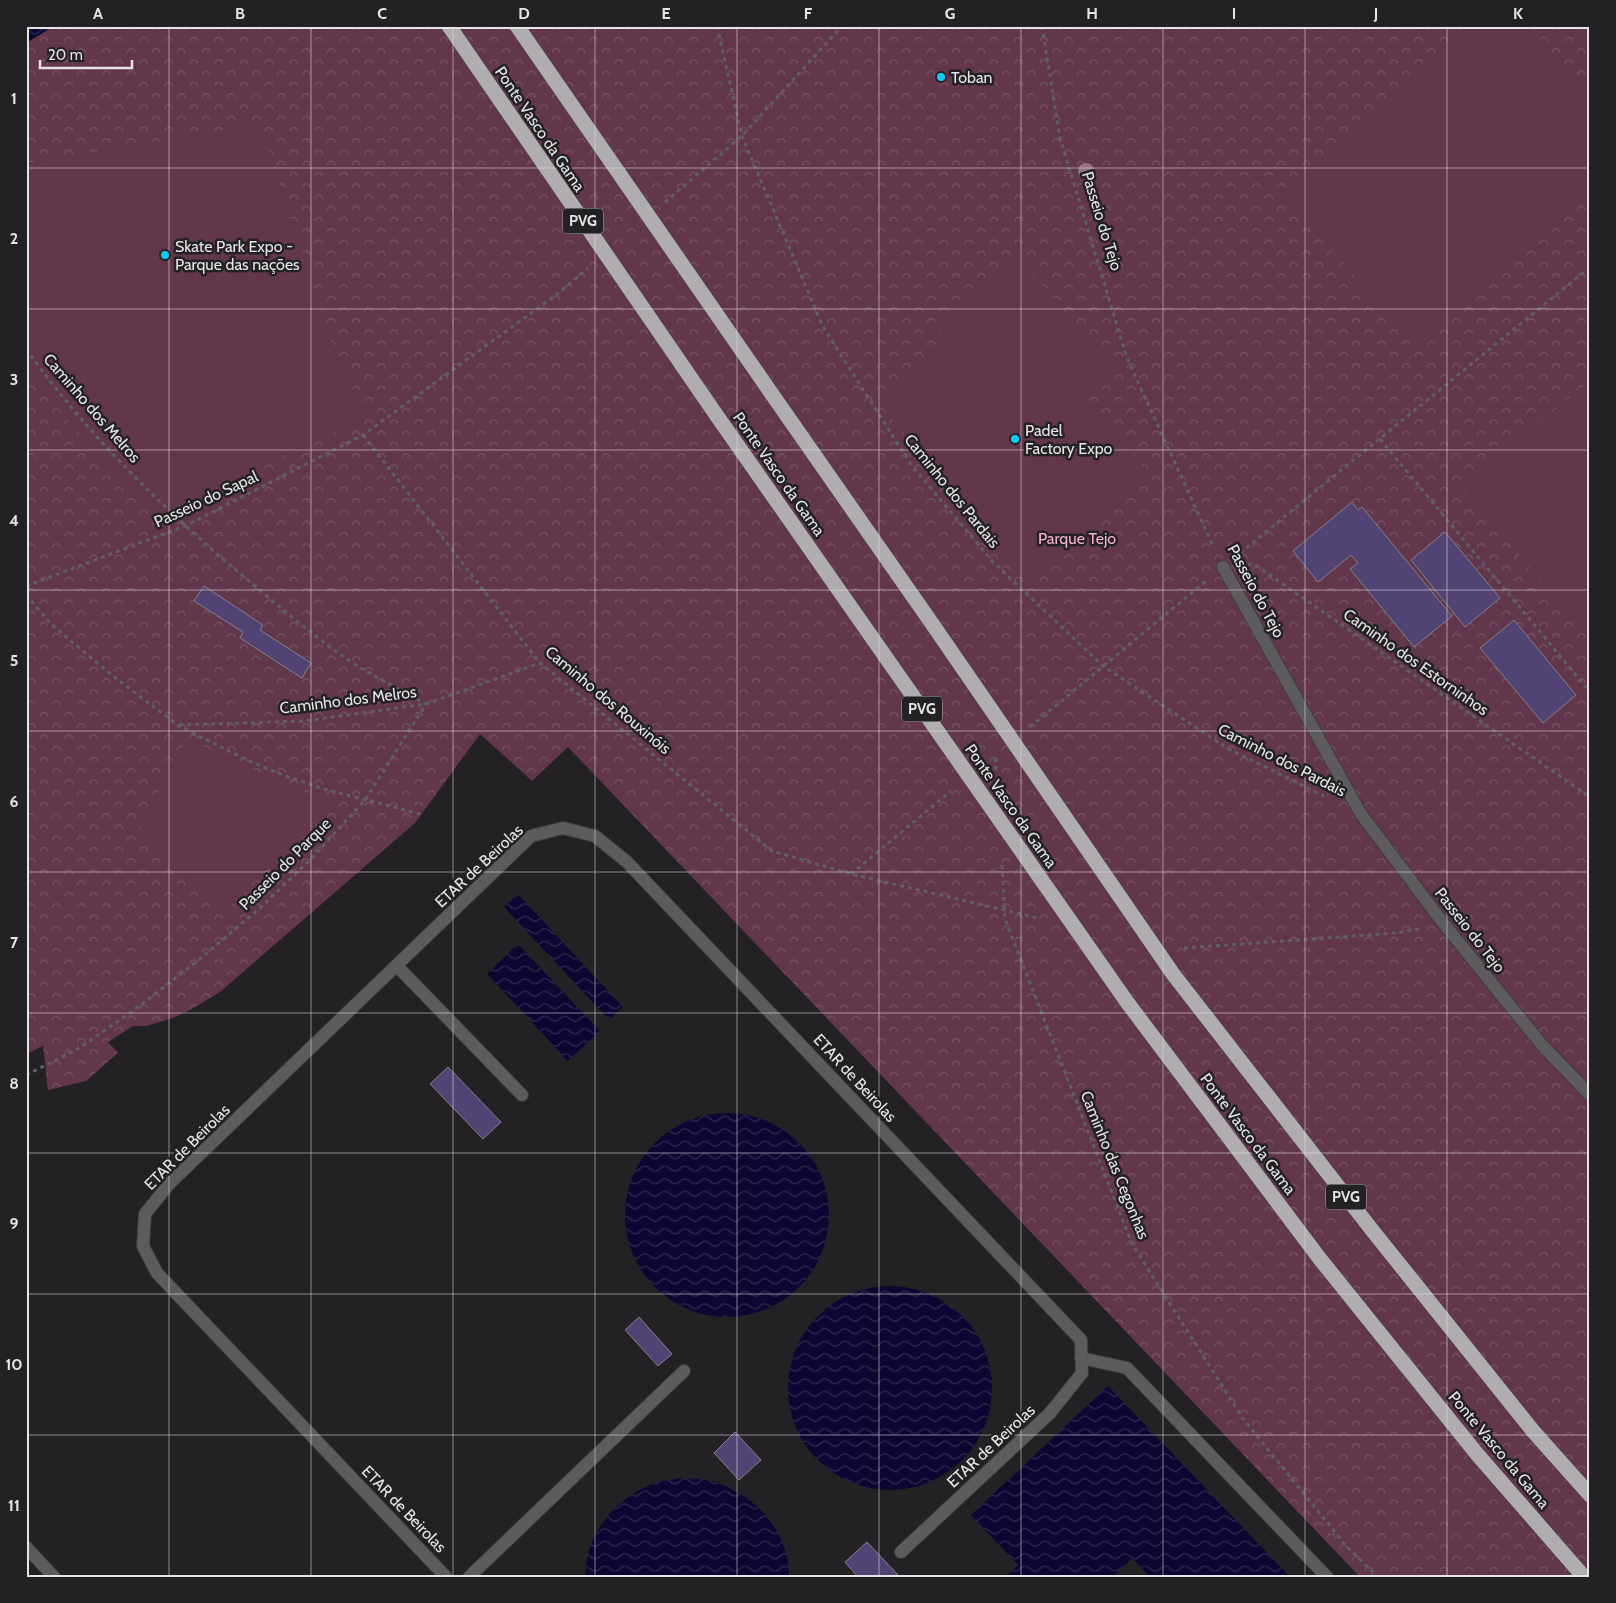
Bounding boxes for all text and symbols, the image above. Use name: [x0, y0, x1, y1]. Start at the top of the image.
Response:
text: A: [93, 4, 103, 23]
text: B: [235, 4, 245, 23]
text: C: [377, 4, 387, 23]
text: D: [518, 4, 530, 23]
text: E: [661, 4, 671, 23]
text: F: [804, 4, 813, 23]
text: G: [945, 4, 955, 23]
text: H: [1086, 4, 1098, 23]
text: I: [1232, 4, 1236, 23]
text: J: [1373, 4, 1378, 23]
text: K: [1513, 4, 1523, 23]
scale bar: [40, 38, 132, 70]
text: 20 m: [48, 46, 83, 64]
street label: Ponte Vasco da Gama: [491, 63, 589, 195]
place label: Toban: [951, 68, 993, 87]
marker: Toban: [935, 71, 947, 83]
text: 1: [11, 89, 17, 108]
street label: Passeio do Tejo: [1078, 169, 1126, 273]
road number: PVG: [563, 208, 603, 234]
text: 2: [10, 229, 18, 248]
place label: Skate Park Expo - Parque das nações: [175, 237, 300, 274]
marker: Skate Park Expo - Parque das nações: [159, 249, 171, 261]
street label: Caminho dos Melros: [40, 350, 145, 467]
text: 3: [10, 370, 18, 389]
street label: Ponte Vasco da Gama: [729, 408, 829, 540]
place label: Padel Factory Expo: [1025, 421, 1113, 458]
street label: Caminho dos Pardais: [900, 430, 1004, 552]
marker: Padel Factory Expo: [1009, 433, 1021, 445]
street label: Passeio do Sapal: [151, 467, 261, 531]
text: 4: [9, 511, 19, 530]
park label: Parque Tejo: [1038, 529, 1116, 548]
street label: Passeio do Tejo: [1223, 541, 1289, 641]
street label: Caminho dos Estorninhos: [1340, 605, 1493, 720]
street label: Caminho dos Rouxinóis: [541, 642, 675, 758]
text: 5: [10, 651, 18, 670]
street label: Caminho dos Melros: [278, 682, 418, 718]
road number: PVG: [902, 696, 942, 722]
street label: Caminho dos Pardais: [1215, 720, 1349, 801]
street label: Ponte Vasco da Gama: [961, 740, 1061, 872]
text: 6: [10, 792, 19, 811]
street label: Passeio do Parque: [235, 814, 335, 914]
street label: ETAR de Beirolas: [431, 820, 527, 912]
street label: Passeio do Tejo: [1431, 884, 1509, 976]
text: 7: [10, 933, 19, 952]
street label: ETAR de Beirolas: [809, 1030, 901, 1126]
street label: Ponte Vasco da Gama: [1196, 1070, 1300, 1199]
text: 8: [9, 1074, 19, 1093]
street label: Caminho das Cegonhas: [1077, 1088, 1154, 1242]
street label: ETAR de Beirolas: [140, 1100, 234, 1194]
road number: PVG: [1326, 1184, 1366, 1210]
text: 9: [10, 1214, 19, 1233]
text: 10: [5, 1355, 23, 1374]
street label: Ponte Vasco da Gama: [1444, 1388, 1554, 1513]
street label: ETAR de Beirolas: [943, 1400, 1039, 1492]
street label: ETAR de Beirolas: [358, 1462, 450, 1557]
text: 11: [8, 1496, 20, 1515]

